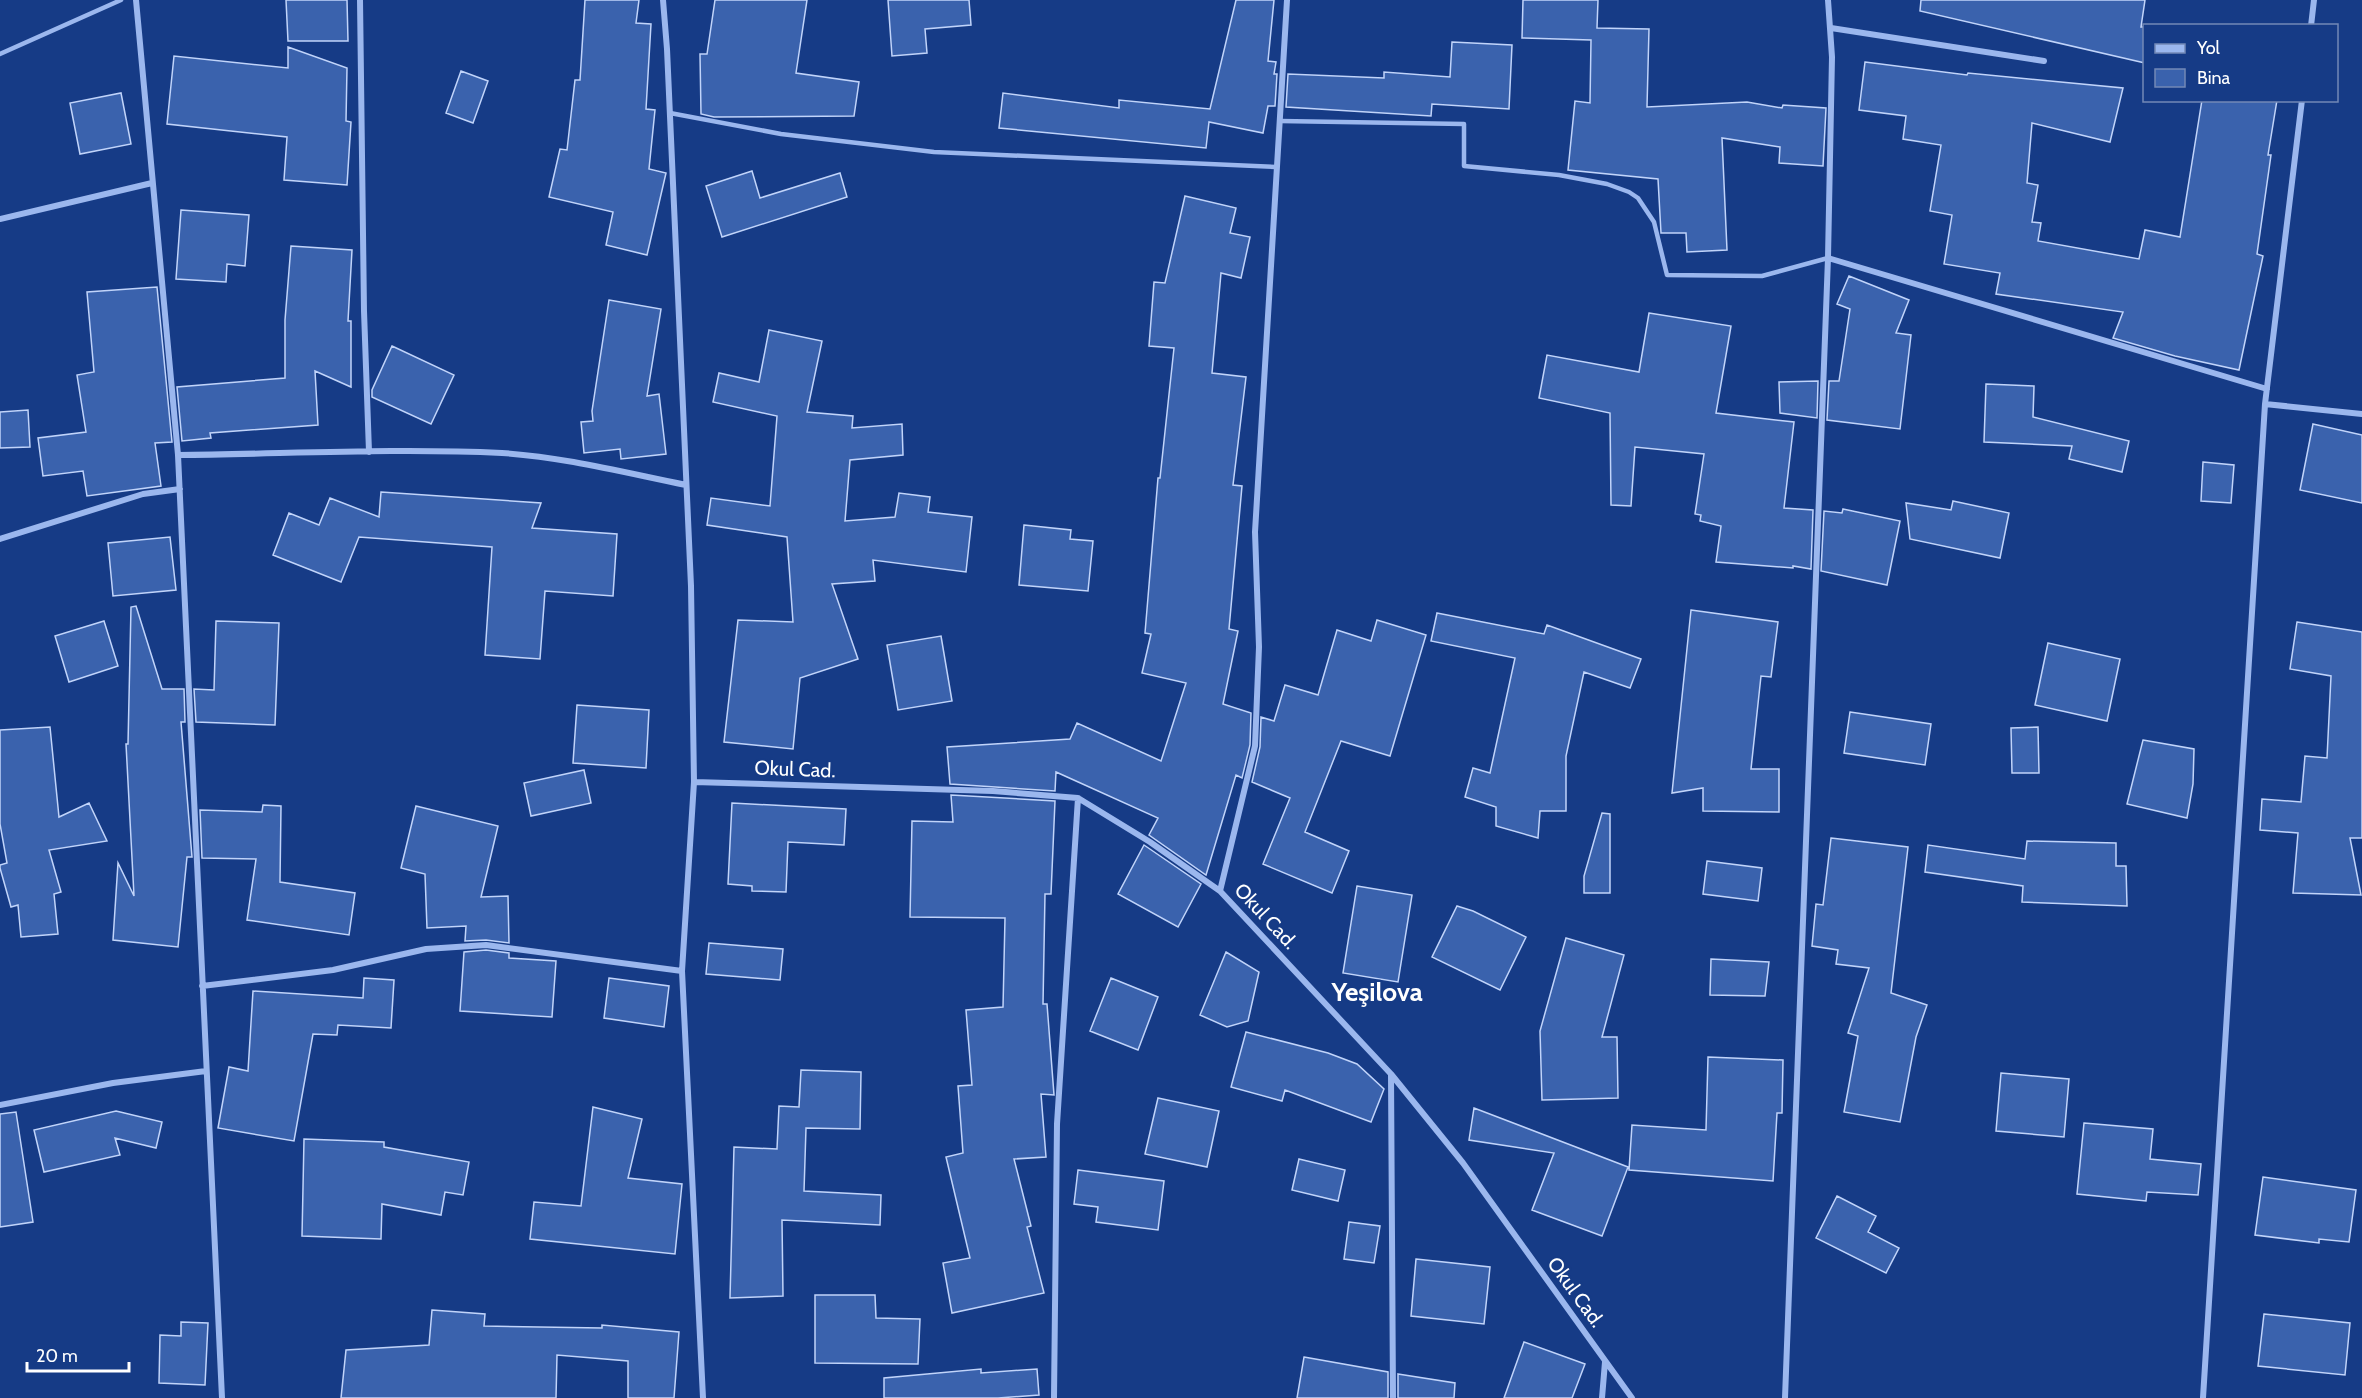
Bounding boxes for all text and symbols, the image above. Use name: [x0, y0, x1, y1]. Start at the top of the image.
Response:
legend: [2143, 24, 2338, 102]
text: Yol: [2196, 37, 2221, 59]
text: Bina: [2197, 67, 2231, 89]
street label: Okul Cad.: [754, 756, 836, 782]
street label: Okul Cad.: [1230, 878, 1302, 954]
district label: Yeşilova: [1330, 976, 1423, 1008]
street label: Okul Cad.: [1542, 1252, 1610, 1332]
scale bar: [27, 1335, 129, 1373]
text: 20 m: [36, 1345, 78, 1367]

